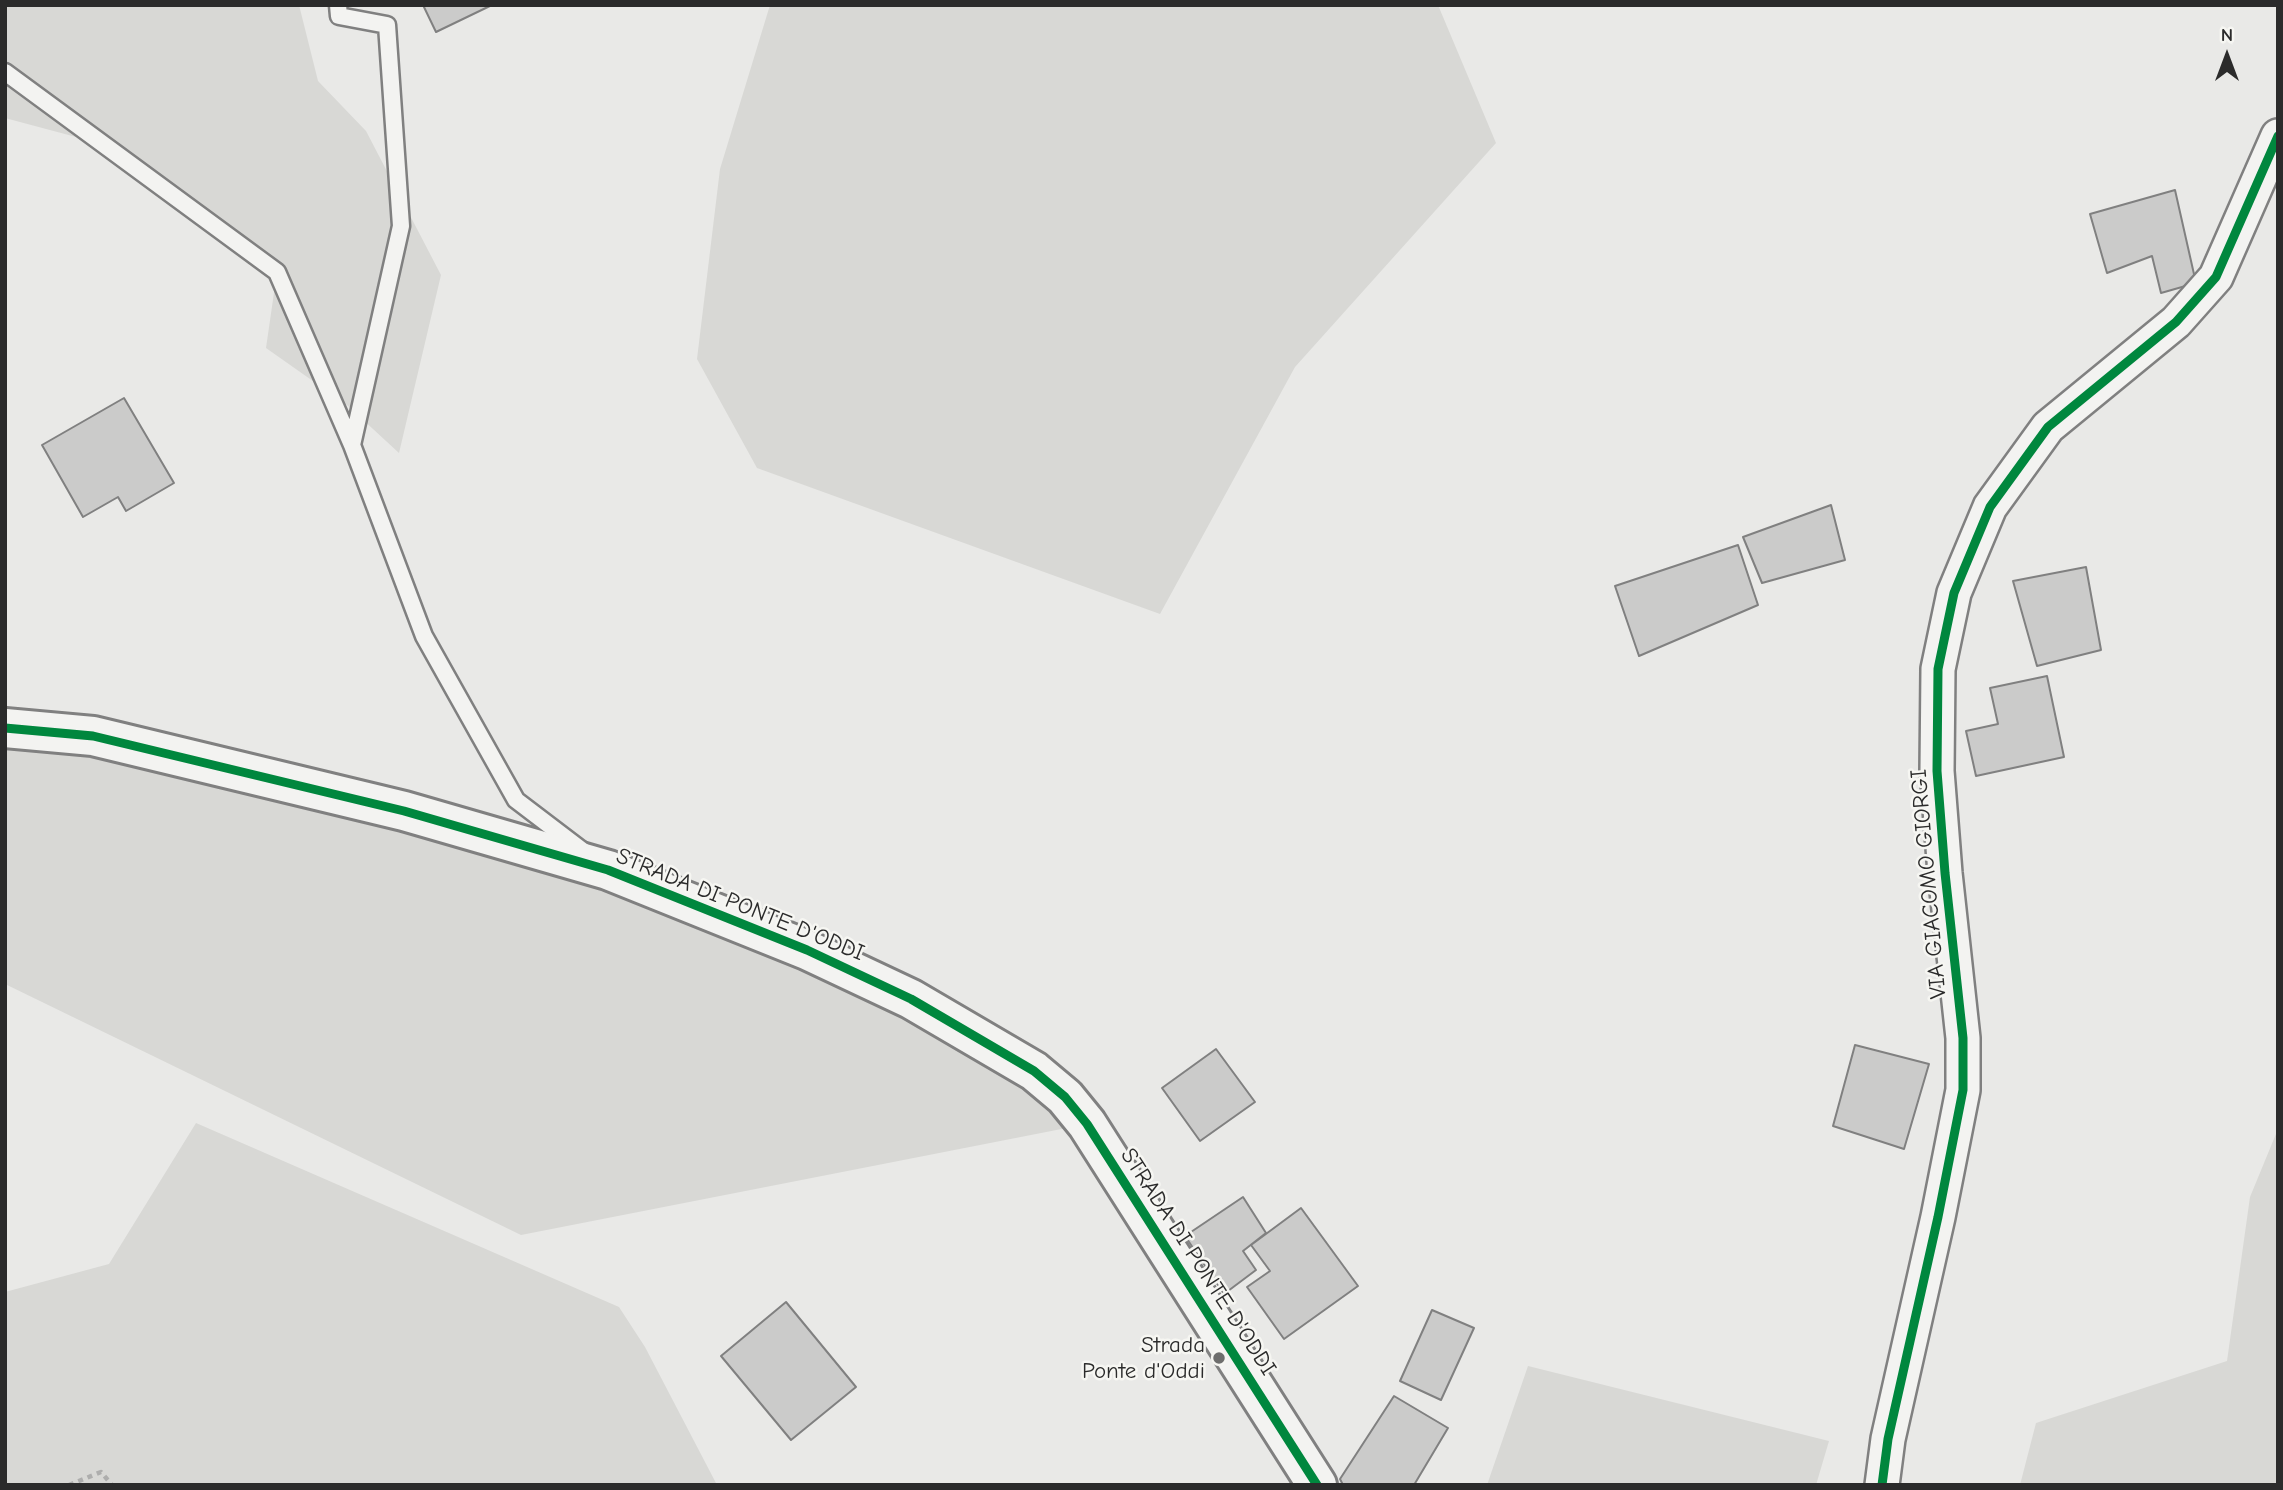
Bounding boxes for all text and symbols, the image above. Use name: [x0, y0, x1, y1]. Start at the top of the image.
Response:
north arrow: [2192, 21, 2262, 91]
text: N: [2221, 24, 2233, 46]
street label: VIA GIACOMO GIORGI: [1905, 768, 1953, 1000]
street label: STRADA DI PONTE D'ODDI: [612, 843, 868, 967]
street label: STRADA DI PONTE D'ODDI: [1114, 1143, 1282, 1381]
place label: Strada Ponte d'Oddi: [1082, 1331, 1205, 1385]
marker: Strada Ponte d'Oddi: [1211, 1350, 1227, 1366]

